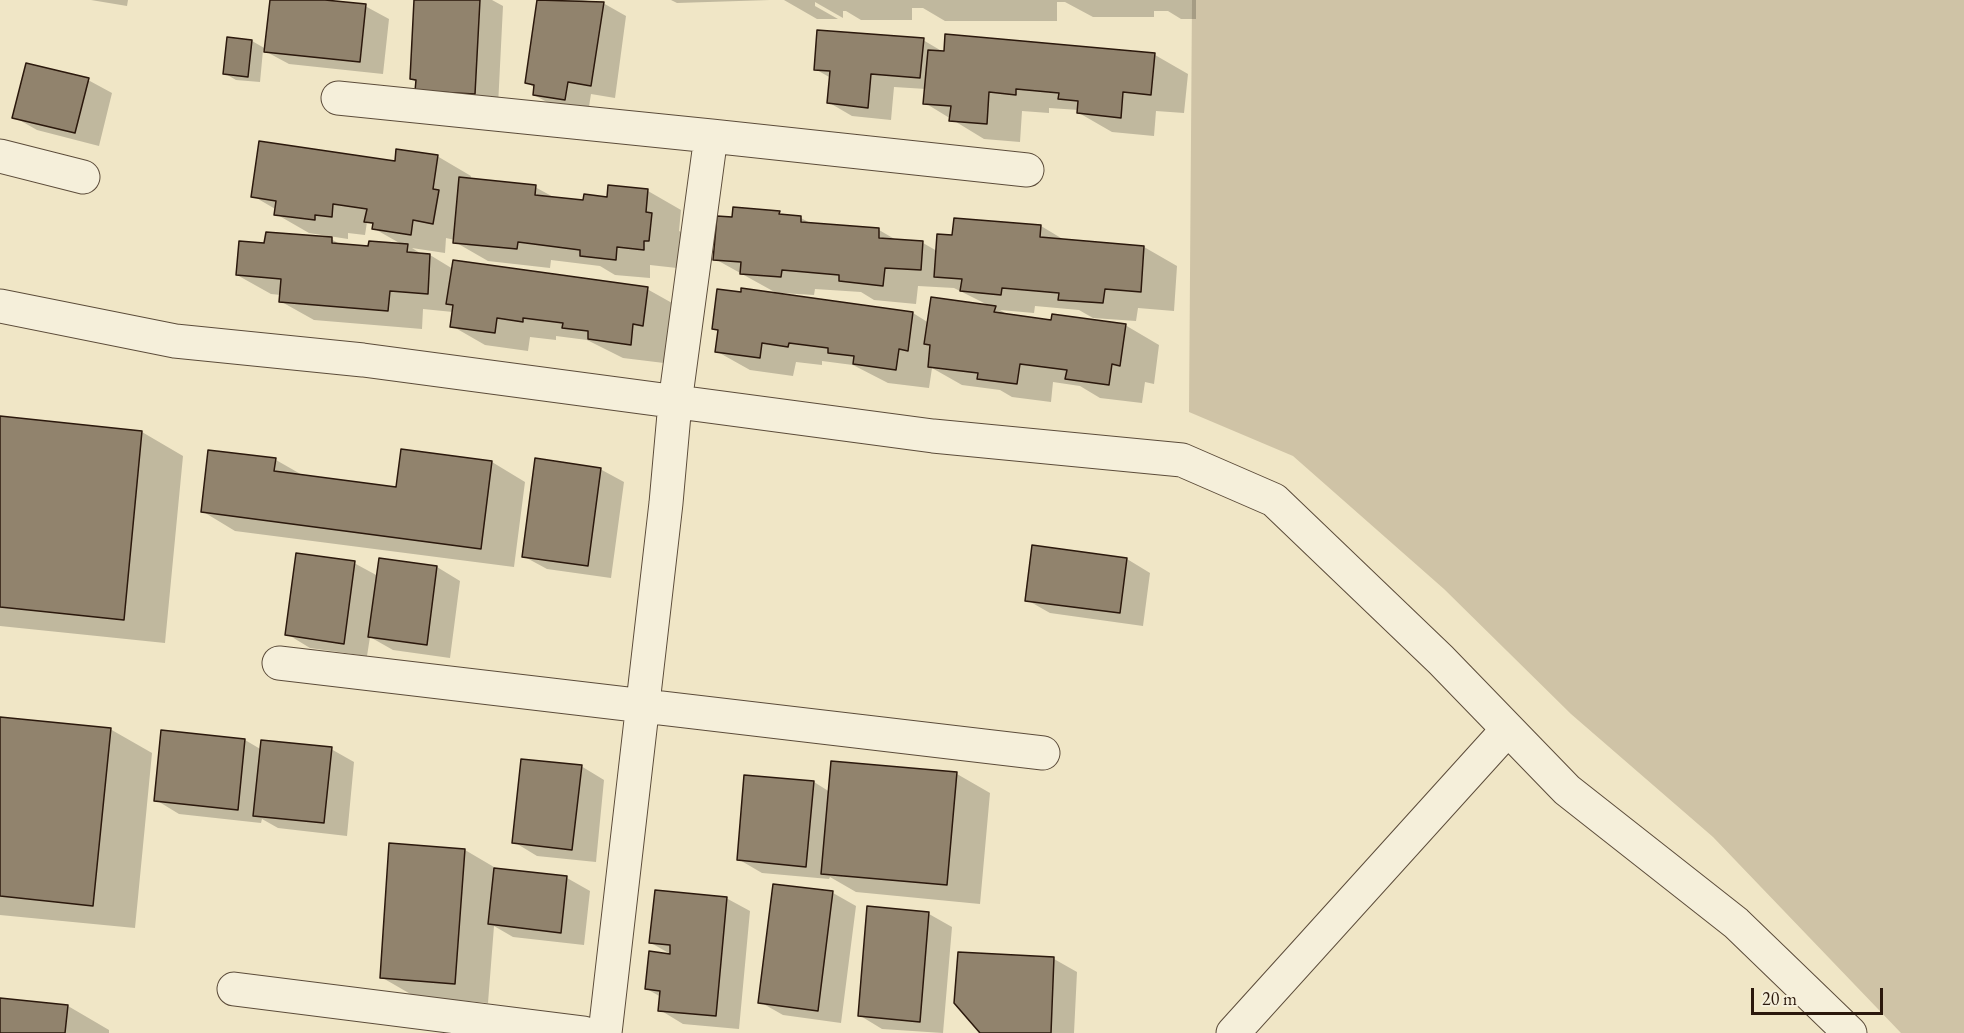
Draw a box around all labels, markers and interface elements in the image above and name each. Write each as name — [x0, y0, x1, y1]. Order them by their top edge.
scale bar — [1754, 976, 1886, 1014]
text: 20 m — [1762, 987, 1797, 1010]

